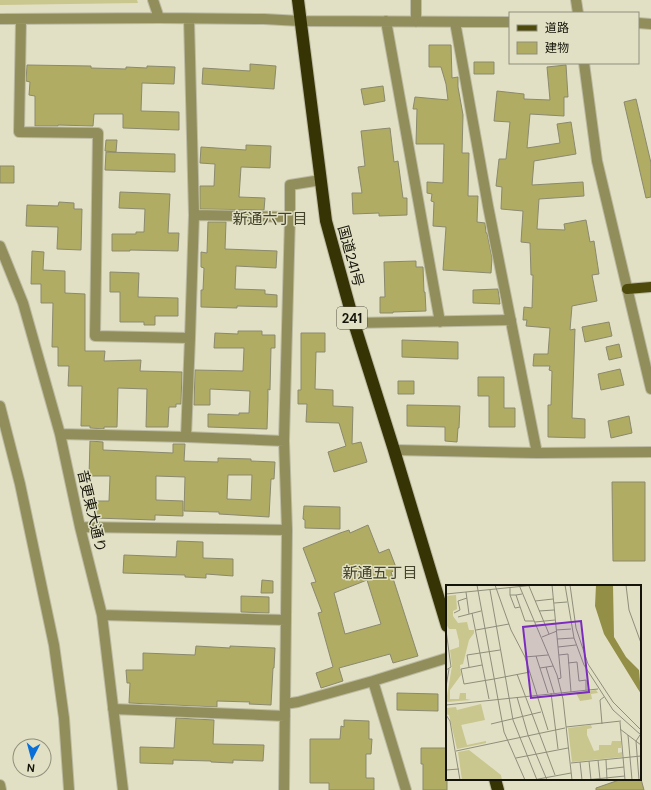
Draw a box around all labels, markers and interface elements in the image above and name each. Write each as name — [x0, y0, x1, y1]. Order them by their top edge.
legend — [509, 12, 639, 64]
text: 道路 — [545, 20, 569, 36]
text: 建物 — [545, 40, 569, 56]
district label: 新通六丁目 — [232, 209, 308, 229]
street label: 国道241号 — [334, 223, 368, 289]
road number: 241 — [337, 307, 367, 329]
street label: 音更東大通り — [74, 468, 110, 554]
district label: 新通五丁目 — [342, 563, 418, 583]
inset map — [446, 585, 641, 780]
north arrow — [12, 738, 52, 778]
text: N — [26, 761, 36, 775]

